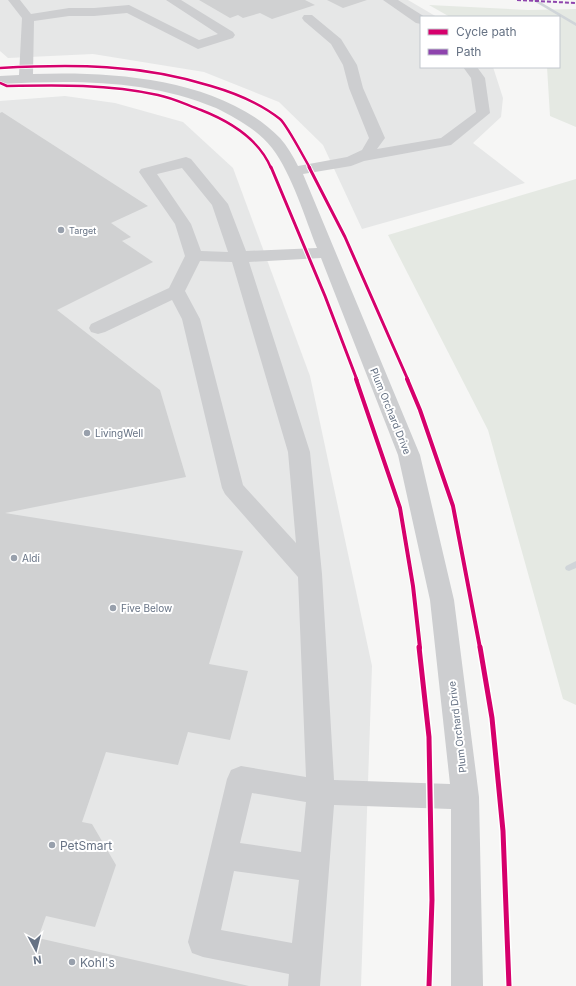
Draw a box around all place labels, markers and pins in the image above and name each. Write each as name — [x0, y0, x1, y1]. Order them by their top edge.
marker: Target — [56, 225, 66, 235]
place label: Target — [69, 225, 96, 236]
place label: LivingWell — [95, 427, 143, 439]
marker: LivingWell — [82, 428, 92, 438]
place label: Aldi — [22, 552, 40, 564]
marker: Aldi — [9, 553, 19, 563]
place label: Five Below — [121, 602, 172, 614]
marker: Five Below — [108, 603, 118, 613]
place label: PetSmart — [60, 838, 112, 853]
marker: PetSmart — [47, 840, 57, 850]
place label: Kohl's — [80, 955, 115, 970]
marker: Kohl's — [67, 957, 77, 967]

